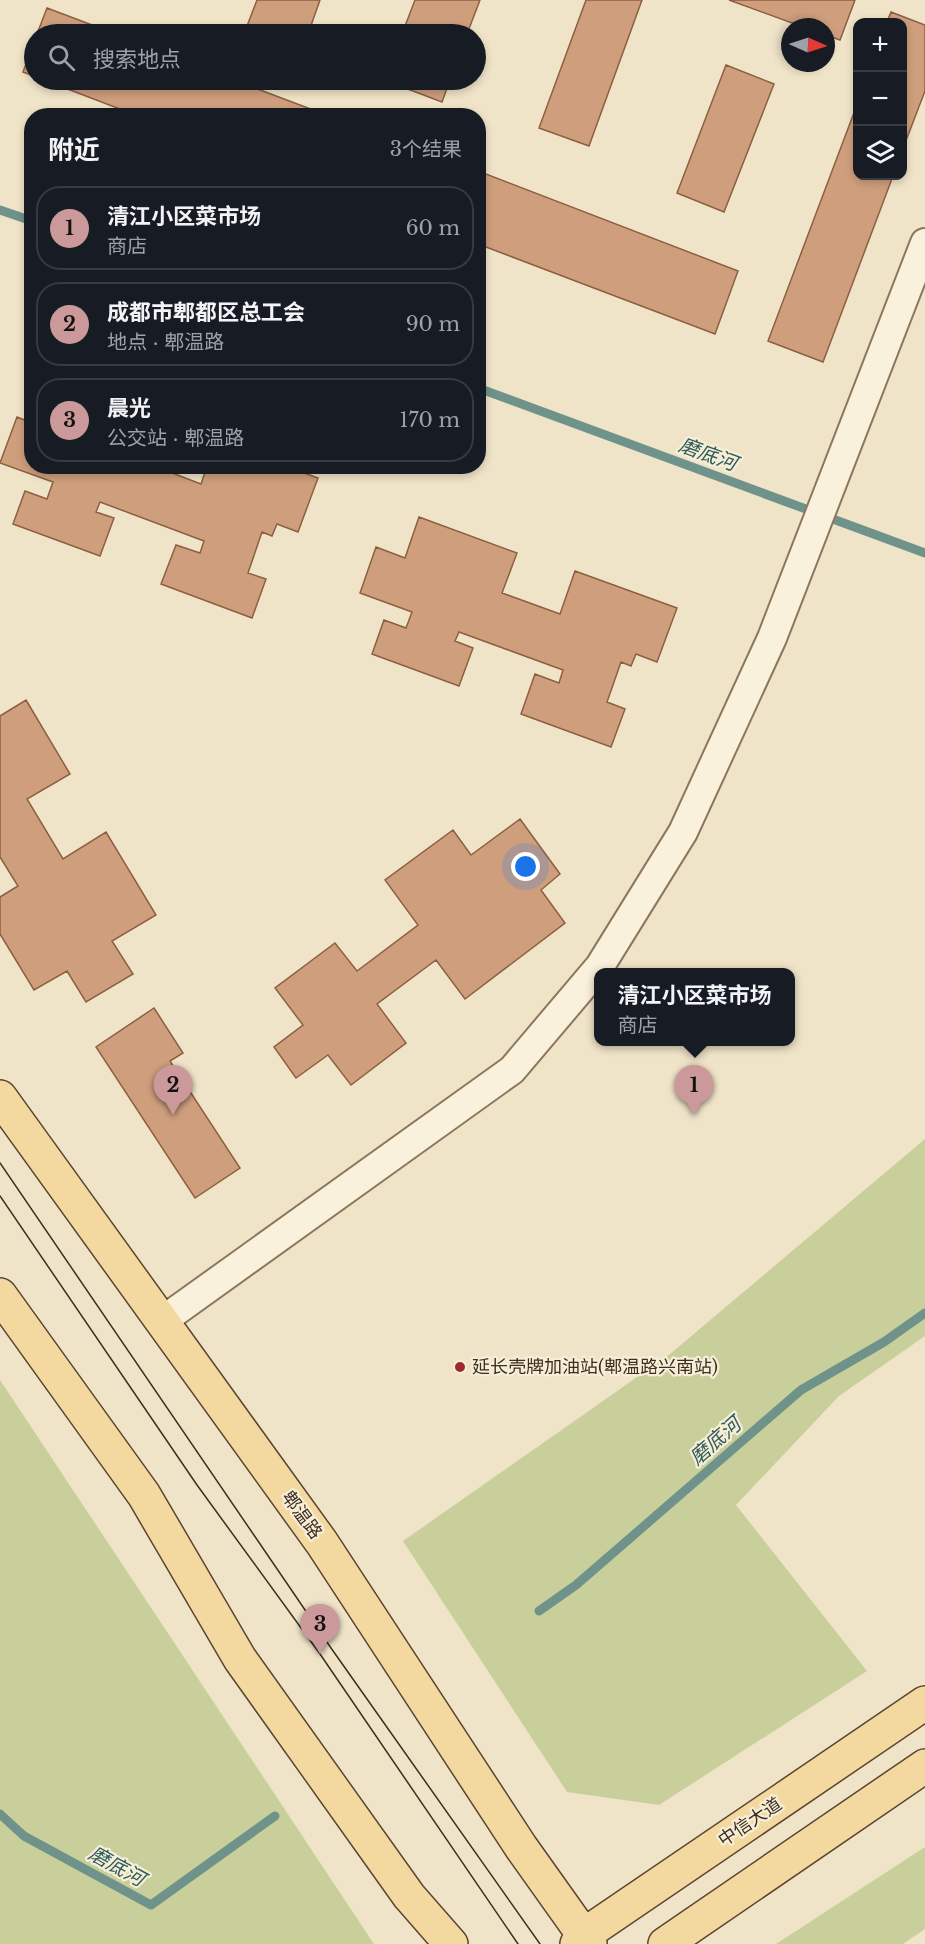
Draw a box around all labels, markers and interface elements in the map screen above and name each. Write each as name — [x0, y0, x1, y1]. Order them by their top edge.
north arrow — [781, 18, 835, 72]
map controls — [853, 18, 907, 180]
button: + — [853, 18, 907, 72]
search box — [24, 24, 486, 90]
icon: search — [45, 41, 78, 74]
text: 搜索地点 — [93, 46, 181, 73]
button: − — [853, 72, 907, 126]
button: layers — [853, 126, 907, 180]
text: 附近 — [48, 134, 100, 166]
text: 3个结果 — [390, 137, 462, 161]
text: 清江小区菜市场 — [107, 203, 261, 230]
text: 1 — [65, 216, 74, 240]
text: 60 m — [406, 216, 460, 240]
text: 商店 — [107, 234, 147, 258]
text: 成都市郫都区总工会 — [107, 299, 305, 326]
text: 2 — [63, 312, 76, 336]
text: 90 m — [406, 312, 460, 336]
text: 地点 · 郫温路 — [107, 330, 224, 354]
text: 晨光 — [107, 395, 151, 422]
text: 3 — [63, 408, 76, 432]
text: 170 m — [400, 408, 460, 432]
text: 公交站 · 郫温路 — [107, 426, 244, 450]
water label: 磨底河 — [676, 432, 744, 477]
your location — [511, 852, 540, 881]
popup — [594, 968, 795, 1046]
text: 清江小区菜市场 — [617, 982, 772, 1009]
text: 商店 — [617, 1013, 657, 1037]
pin: 2 — [154, 1066, 192, 1115]
pin: 1 — [674, 1066, 714, 1115]
place label: 延长壳牌加油站(郫温路兴南站) — [472, 1356, 718, 1378]
marker: 延长壳牌加油站(郫温路兴南站) — [453, 1360, 467, 1374]
water label: 磨底河 — [684, 1410, 749, 1470]
street label: 郫温路 — [277, 1487, 327, 1543]
pin: 3 — [300, 1604, 340, 1654]
street label: 中信大道 — [714, 1793, 786, 1851]
water label: 磨底河 — [85, 1841, 153, 1893]

